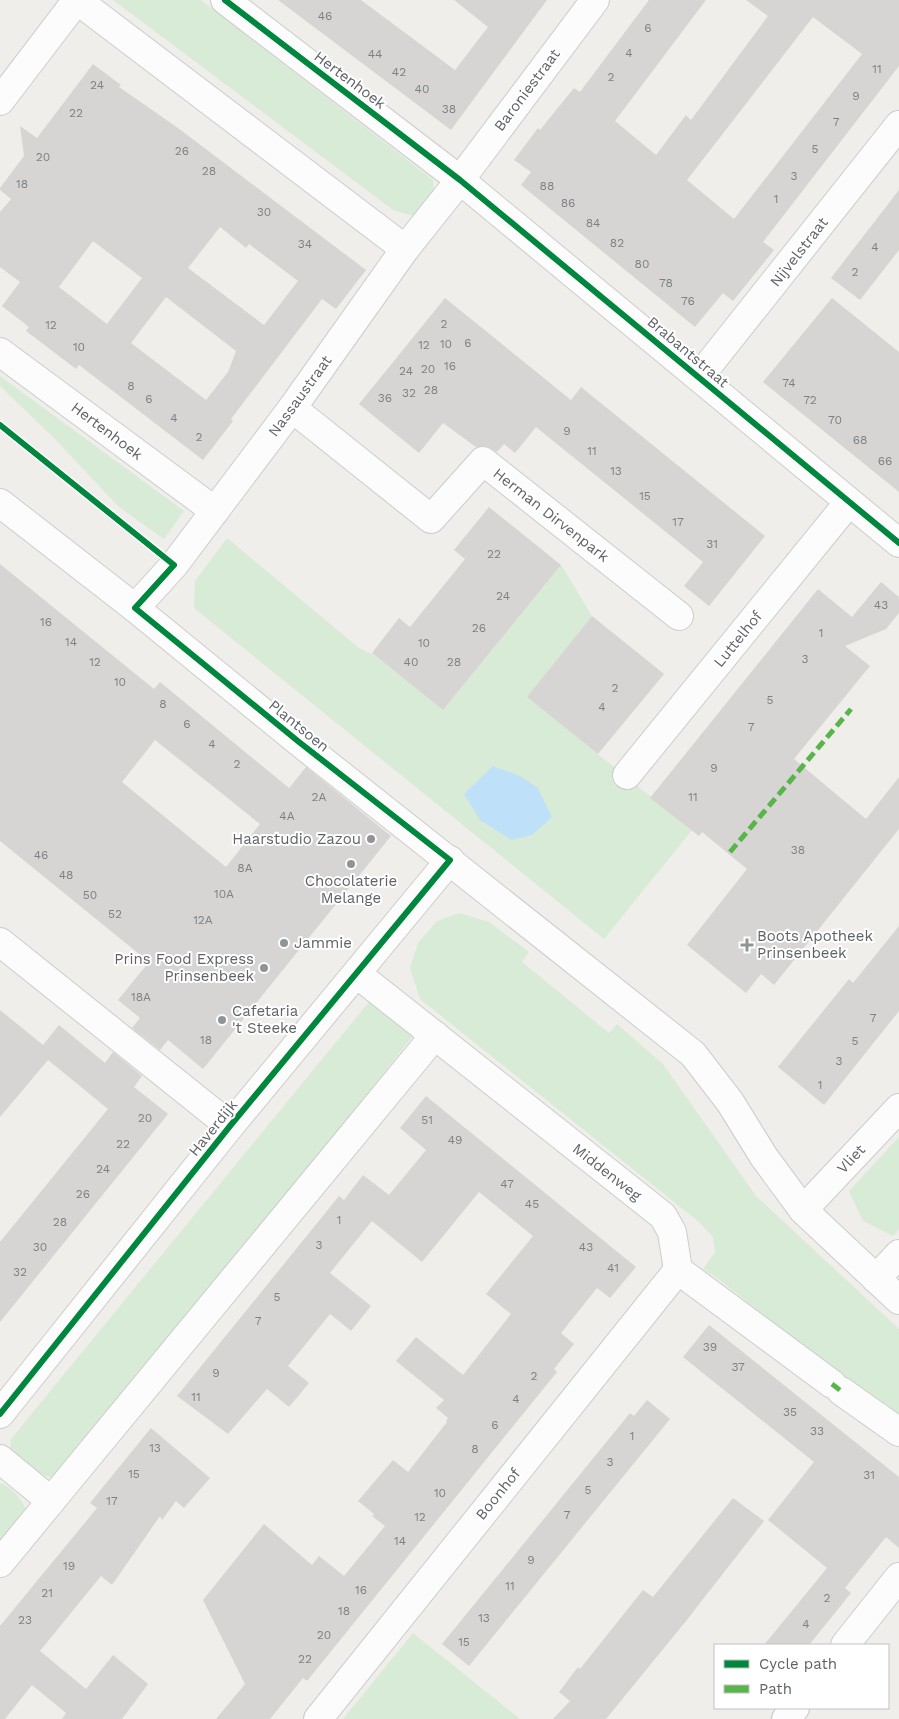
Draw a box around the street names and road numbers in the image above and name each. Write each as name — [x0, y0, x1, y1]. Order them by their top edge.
street label: Baroniestraat — [490, 45, 564, 135]
street label: Hertenhoek — [311, 47, 390, 113]
street label: Nijvelstraat — [766, 213, 832, 290]
street label: Brabantstraat — [644, 313, 733, 392]
street label: Nassaustraat — [264, 351, 336, 440]
street label: Hertenhoek — [68, 398, 147, 464]
street label: Herman Dirvenpark — [490, 464, 613, 566]
street label: Luttelhof — [710, 607, 766, 671]
street label: Plantsoen — [265, 696, 333, 756]
street label: Haverdijk — [185, 1096, 242, 1160]
street label: Middenweg — [569, 1140, 645, 1204]
street label: Vliet — [833, 1140, 869, 1177]
street label: Boonhof — [472, 1465, 524, 1523]

